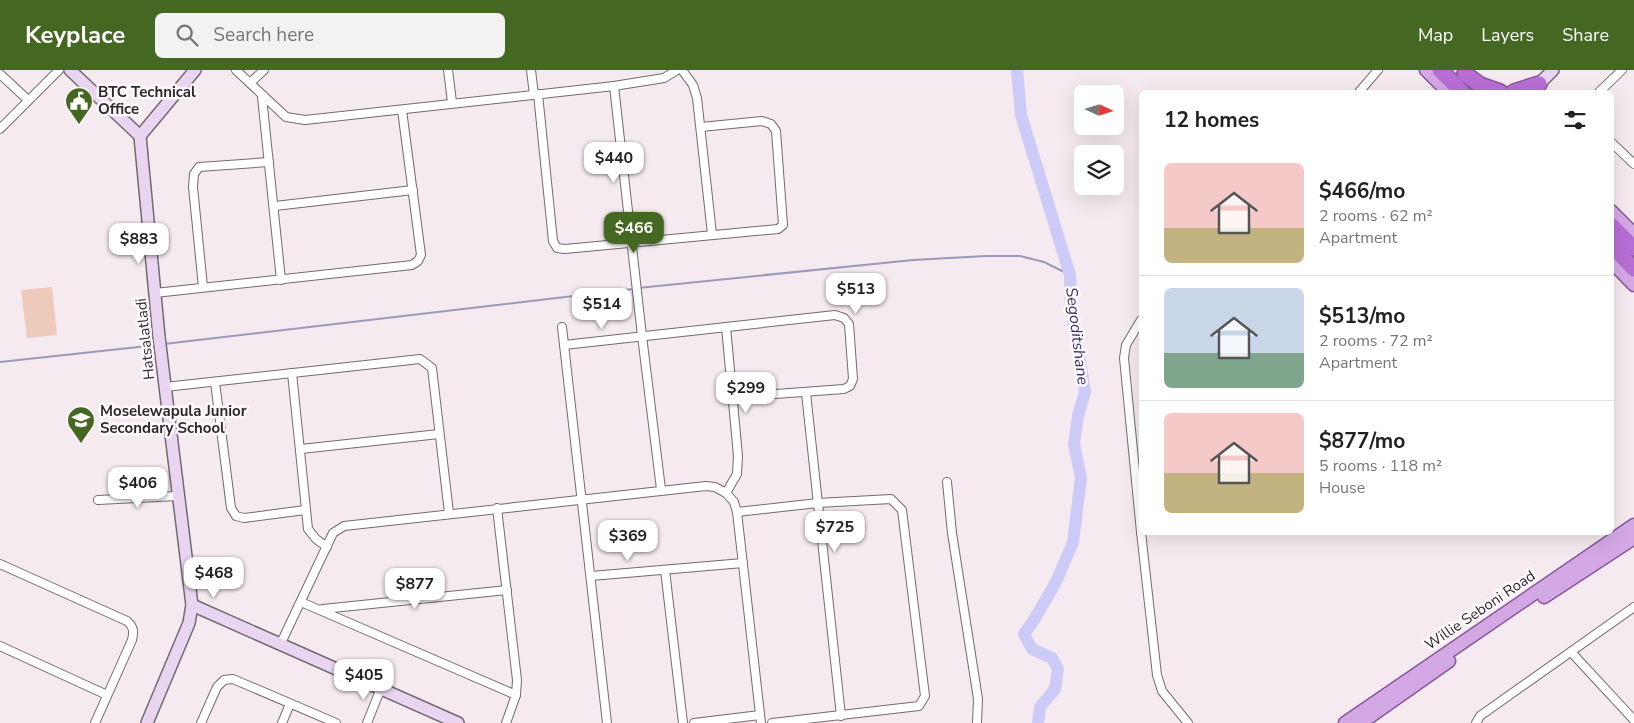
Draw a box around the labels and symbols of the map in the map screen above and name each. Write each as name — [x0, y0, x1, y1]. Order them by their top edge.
place label: BTC Technical Office — [98, 82, 196, 119]
north arrow — [1074, 85, 1124, 135]
public building icon: BTC Technical Office — [64, 86, 94, 125]
pin: $440 — [584, 142, 644, 184]
pin: $466 — [604, 212, 664, 254]
pin: $883 — [109, 222, 169, 265]
pin: $513 — [826, 272, 886, 315]
water label: Segoditshane — [1060, 286, 1094, 387]
pin: $514 — [572, 288, 632, 330]
street label: Hatsalatladi — [131, 297, 159, 381]
pin: $299 — [716, 372, 776, 414]
place label: Moselewapula Junior Secondary School — [100, 401, 247, 438]
school or university icon: Moselewapula Junior Secondary School — [66, 405, 96, 444]
pin: $406 — [108, 466, 168, 509]
pin: $725 — [805, 510, 865, 553]
pin: $369 — [598, 520, 658, 562]
pin: $468 — [184, 556, 244, 599]
street label: Willie Seboni Road — [1421, 566, 1539, 654]
pin: $877 — [385, 568, 445, 610]
pin: $405 — [334, 658, 394, 701]

